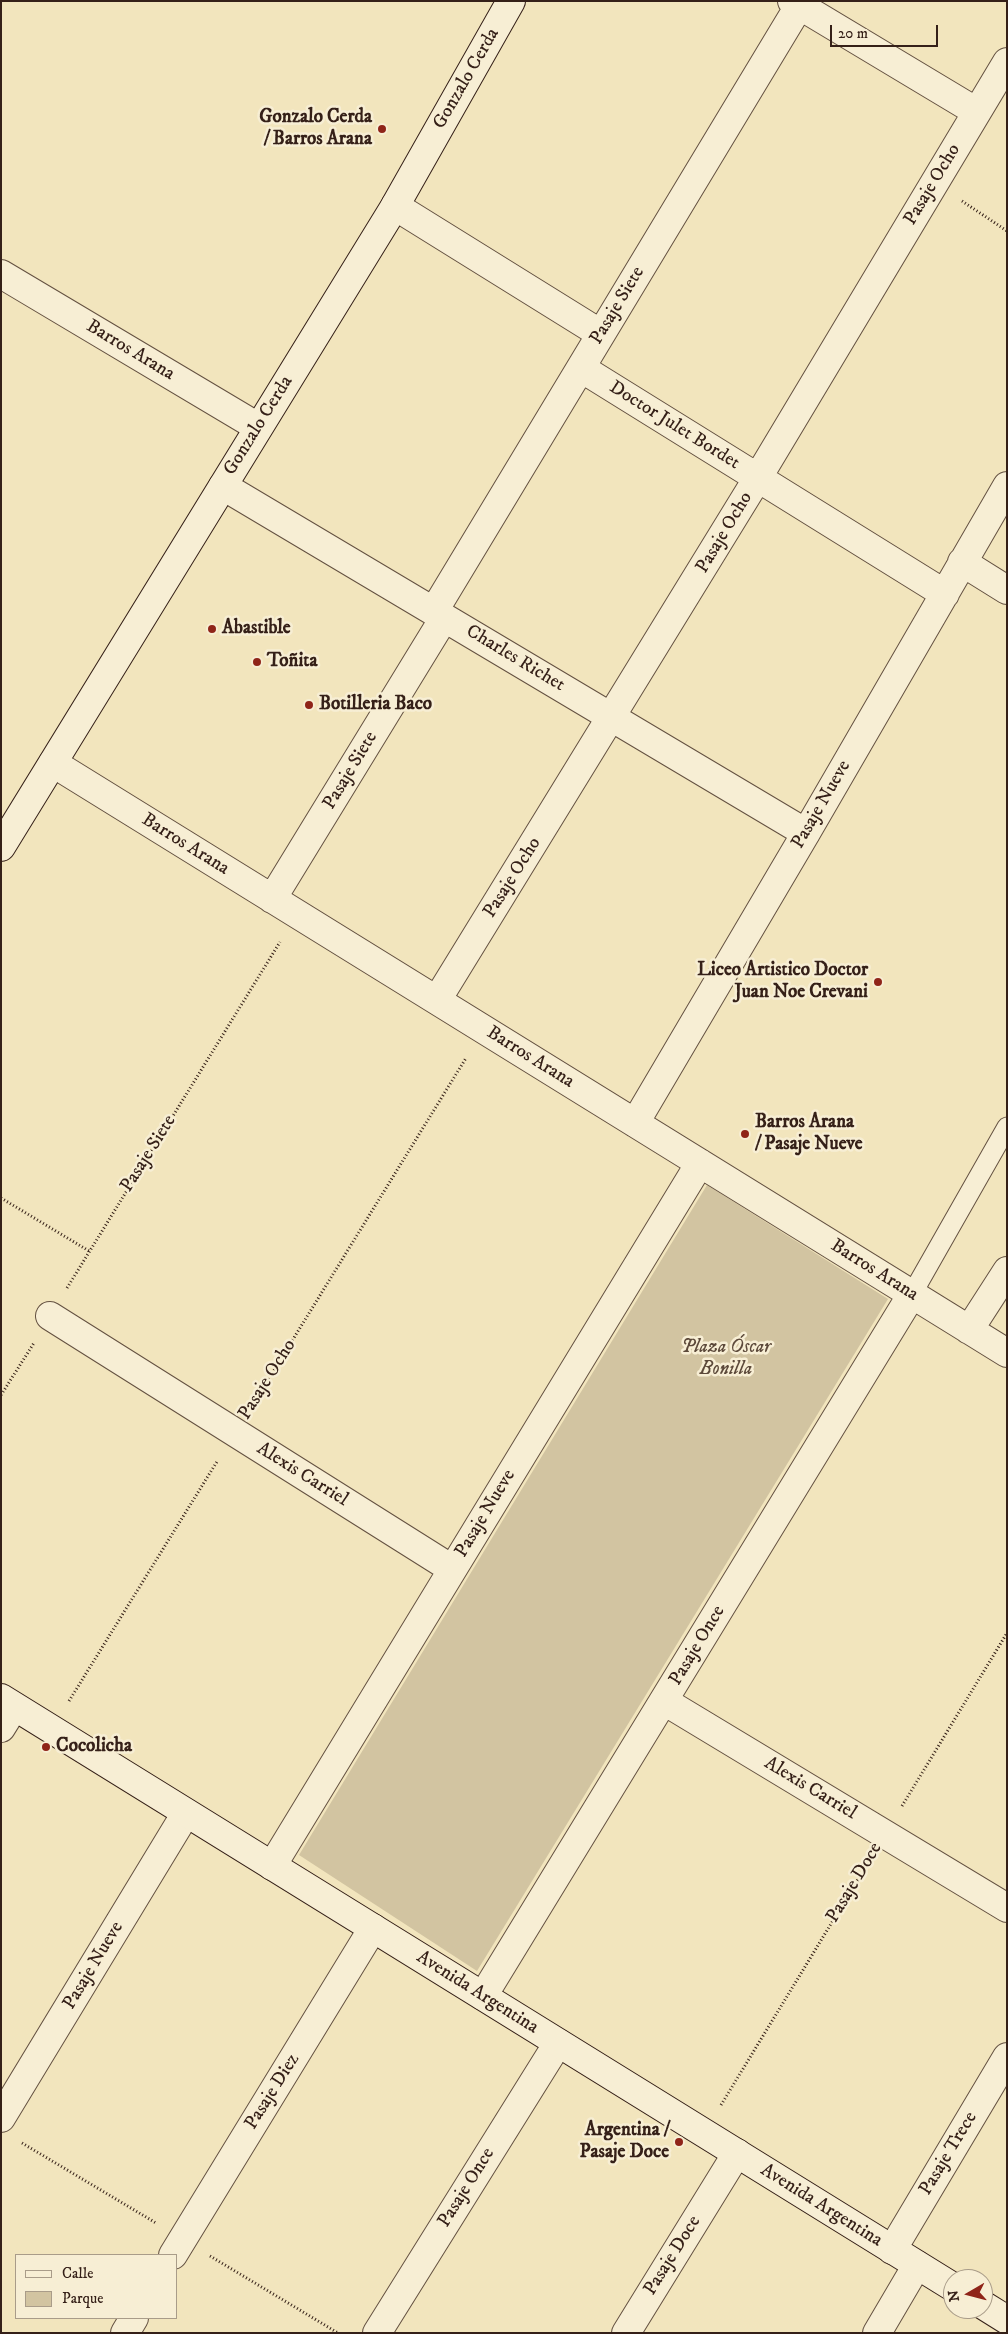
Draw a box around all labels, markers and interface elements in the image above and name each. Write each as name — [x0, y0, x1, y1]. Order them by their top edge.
scale bar — [833, 15, 940, 47]
street label: Gonzalo Cerda — [429, 24, 505, 134]
text: 20 m — [838, 24, 868, 43]
place label: Gonzalo Cerda / Barros Arana — [259, 107, 372, 151]
marker: Gonzalo Cerda / Barros Arana — [376, 123, 388, 135]
street label: Pasaje Ocho — [900, 140, 966, 230]
street label: Pasaje Siete — [586, 263, 650, 349]
street label: Barros Arana — [82, 316, 178, 386]
street label: Gonzalo Cerda — [219, 372, 299, 480]
street label: Doctor Julet Bordet — [604, 377, 744, 475]
street label: Pasaje Ocho — [692, 488, 758, 578]
place label: Abastible — [222, 618, 291, 640]
street label: Charles Richet — [461, 621, 569, 697]
marker: Abastible — [206, 623, 218, 635]
place label: Toñita — [267, 651, 318, 673]
marker: Toñita — [251, 656, 263, 668]
place label: Botilleria Baco — [319, 694, 432, 716]
marker: Botilleria Baco — [303, 699, 315, 711]
street label: Pasaje Siete — [319, 728, 383, 814]
street label: Pasaje Nueve — [788, 757, 856, 853]
street label: Barros Arana — [137, 809, 233, 881]
street label: Pasaje Ocho — [479, 833, 547, 923]
place label: Liceo Artistico Doctor Juan Noe Crevani — [697, 960, 868, 1004]
marker: Liceo Artistico Doctor Juan Noe Crevani — [872, 976, 884, 988]
street label: Barros Arana — [482, 1022, 578, 1094]
street label: Pasaje Siete — [116, 1111, 182, 1197]
place label: Barros Arana / Pasaje Nueve — [755, 1112, 863, 1156]
marker: Barros Arana / Pasaje Nueve — [739, 1128, 751, 1140]
street label: Barros Arana — [826, 1235, 922, 1307]
street label: Pasaje Ocho — [234, 1335, 302, 1425]
park label: Plaza Óscar Bonilla — [681, 1337, 771, 1381]
street label: Alexis Carriel — [252, 1438, 352, 1512]
street label: Pasaje Nueve — [451, 1466, 521, 1562]
street label: Pasaje Once — [665, 1602, 731, 1690]
place label: Cocolicha — [56, 1736, 132, 1758]
marker: Cocolicha — [40, 1741, 52, 1753]
street label: Alexis Carriel — [760, 1753, 860, 1825]
street label: Pasaje Doce — [822, 1839, 888, 1927]
street label: Pasaje Nueve — [59, 1918, 129, 2014]
street label: Avenida Argentina — [412, 1946, 542, 2040]
street label: Pasaje Diez — [241, 2050, 305, 2134]
street label: Pasaje Trece — [915, 2108, 983, 2200]
place label: Argentina / Pasaje Doce — [580, 2120, 669, 2164]
marker: Argentina / Pasaje Doce — [673, 2136, 685, 2148]
street label: Pasaje Once — [434, 2144, 500, 2232]
street label: Avenida Argentina — [756, 2159, 886, 2253]
street label: Pasaje Doce — [640, 2212, 706, 2300]
legend — [15, 2254, 178, 2319]
text: Calle — [62, 2264, 94, 2283]
north arrow — [943, 2269, 993, 2319]
text: Parque — [62, 2289, 103, 2308]
text: N — [944, 2289, 964, 2303]

